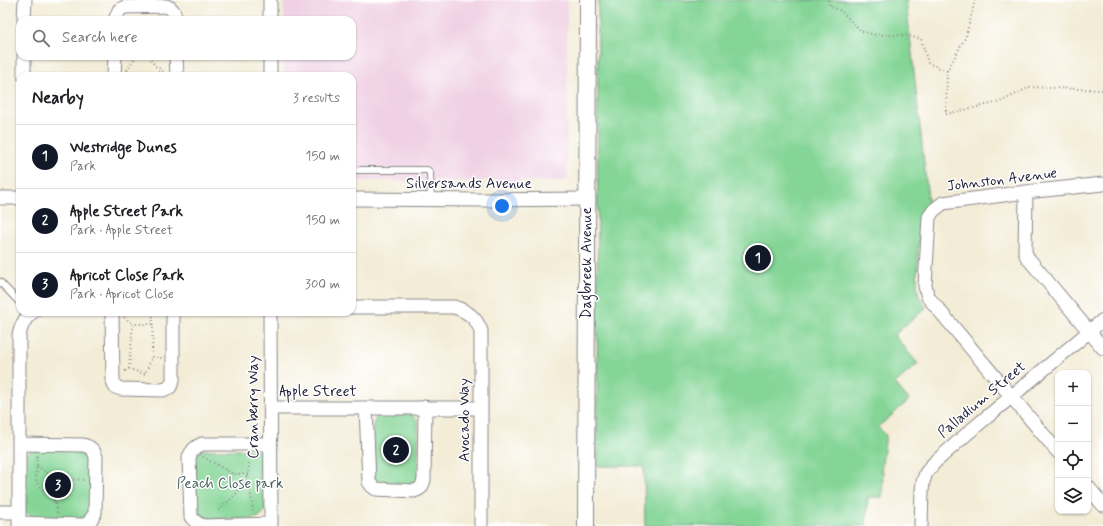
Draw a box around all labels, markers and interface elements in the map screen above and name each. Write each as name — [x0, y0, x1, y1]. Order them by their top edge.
search box — [16, 16, 356, 60]
icon: search — [30, 27, 52, 49]
text: Search here — [62, 28, 138, 48]
text: Nearby — [32, 87, 84, 109]
text: 3 results — [293, 90, 340, 107]
text: Westridge Dunes — [70, 138, 177, 158]
text: 1 — [42, 148, 48, 165]
text: 150 m — [306, 148, 340, 165]
text: Park — [70, 158, 96, 175]
street label: Johnston Avenue — [946, 163, 1059, 197]
street label: Silversands Avenue — [406, 174, 532, 194]
your location — [492, 196, 512, 216]
text: Apple Street Park — [70, 202, 183, 222]
street label: Dagbreek Avenue — [577, 207, 598, 319]
text: 2 — [42, 212, 48, 229]
text: 150 m — [306, 212, 340, 229]
text: Park · Apple Street — [70, 222, 173, 239]
pin: 1 — [745, 243, 771, 273]
text: Apricot Close Park — [70, 266, 184, 286]
text: 3 — [42, 276, 48, 293]
text: 300 m — [305, 276, 340, 293]
text: Park · Apricot Close — [70, 286, 174, 303]
street label: Cranberry Way — [244, 355, 264, 459]
street label: Palladium Street — [934, 357, 1030, 443]
map controls — [1055, 370, 1091, 514]
button: + — [1055, 370, 1091, 406]
street label: Avocado Way — [455, 378, 475, 462]
street label: Apple Street — [279, 382, 357, 403]
button: − — [1055, 406, 1091, 442]
pin: 2 — [383, 435, 409, 465]
button: locate — [1055, 442, 1091, 478]
pin: 3 — [45, 470, 71, 500]
park label: Peach Close park — [177, 474, 283, 494]
button: layers — [1055, 478, 1091, 514]

